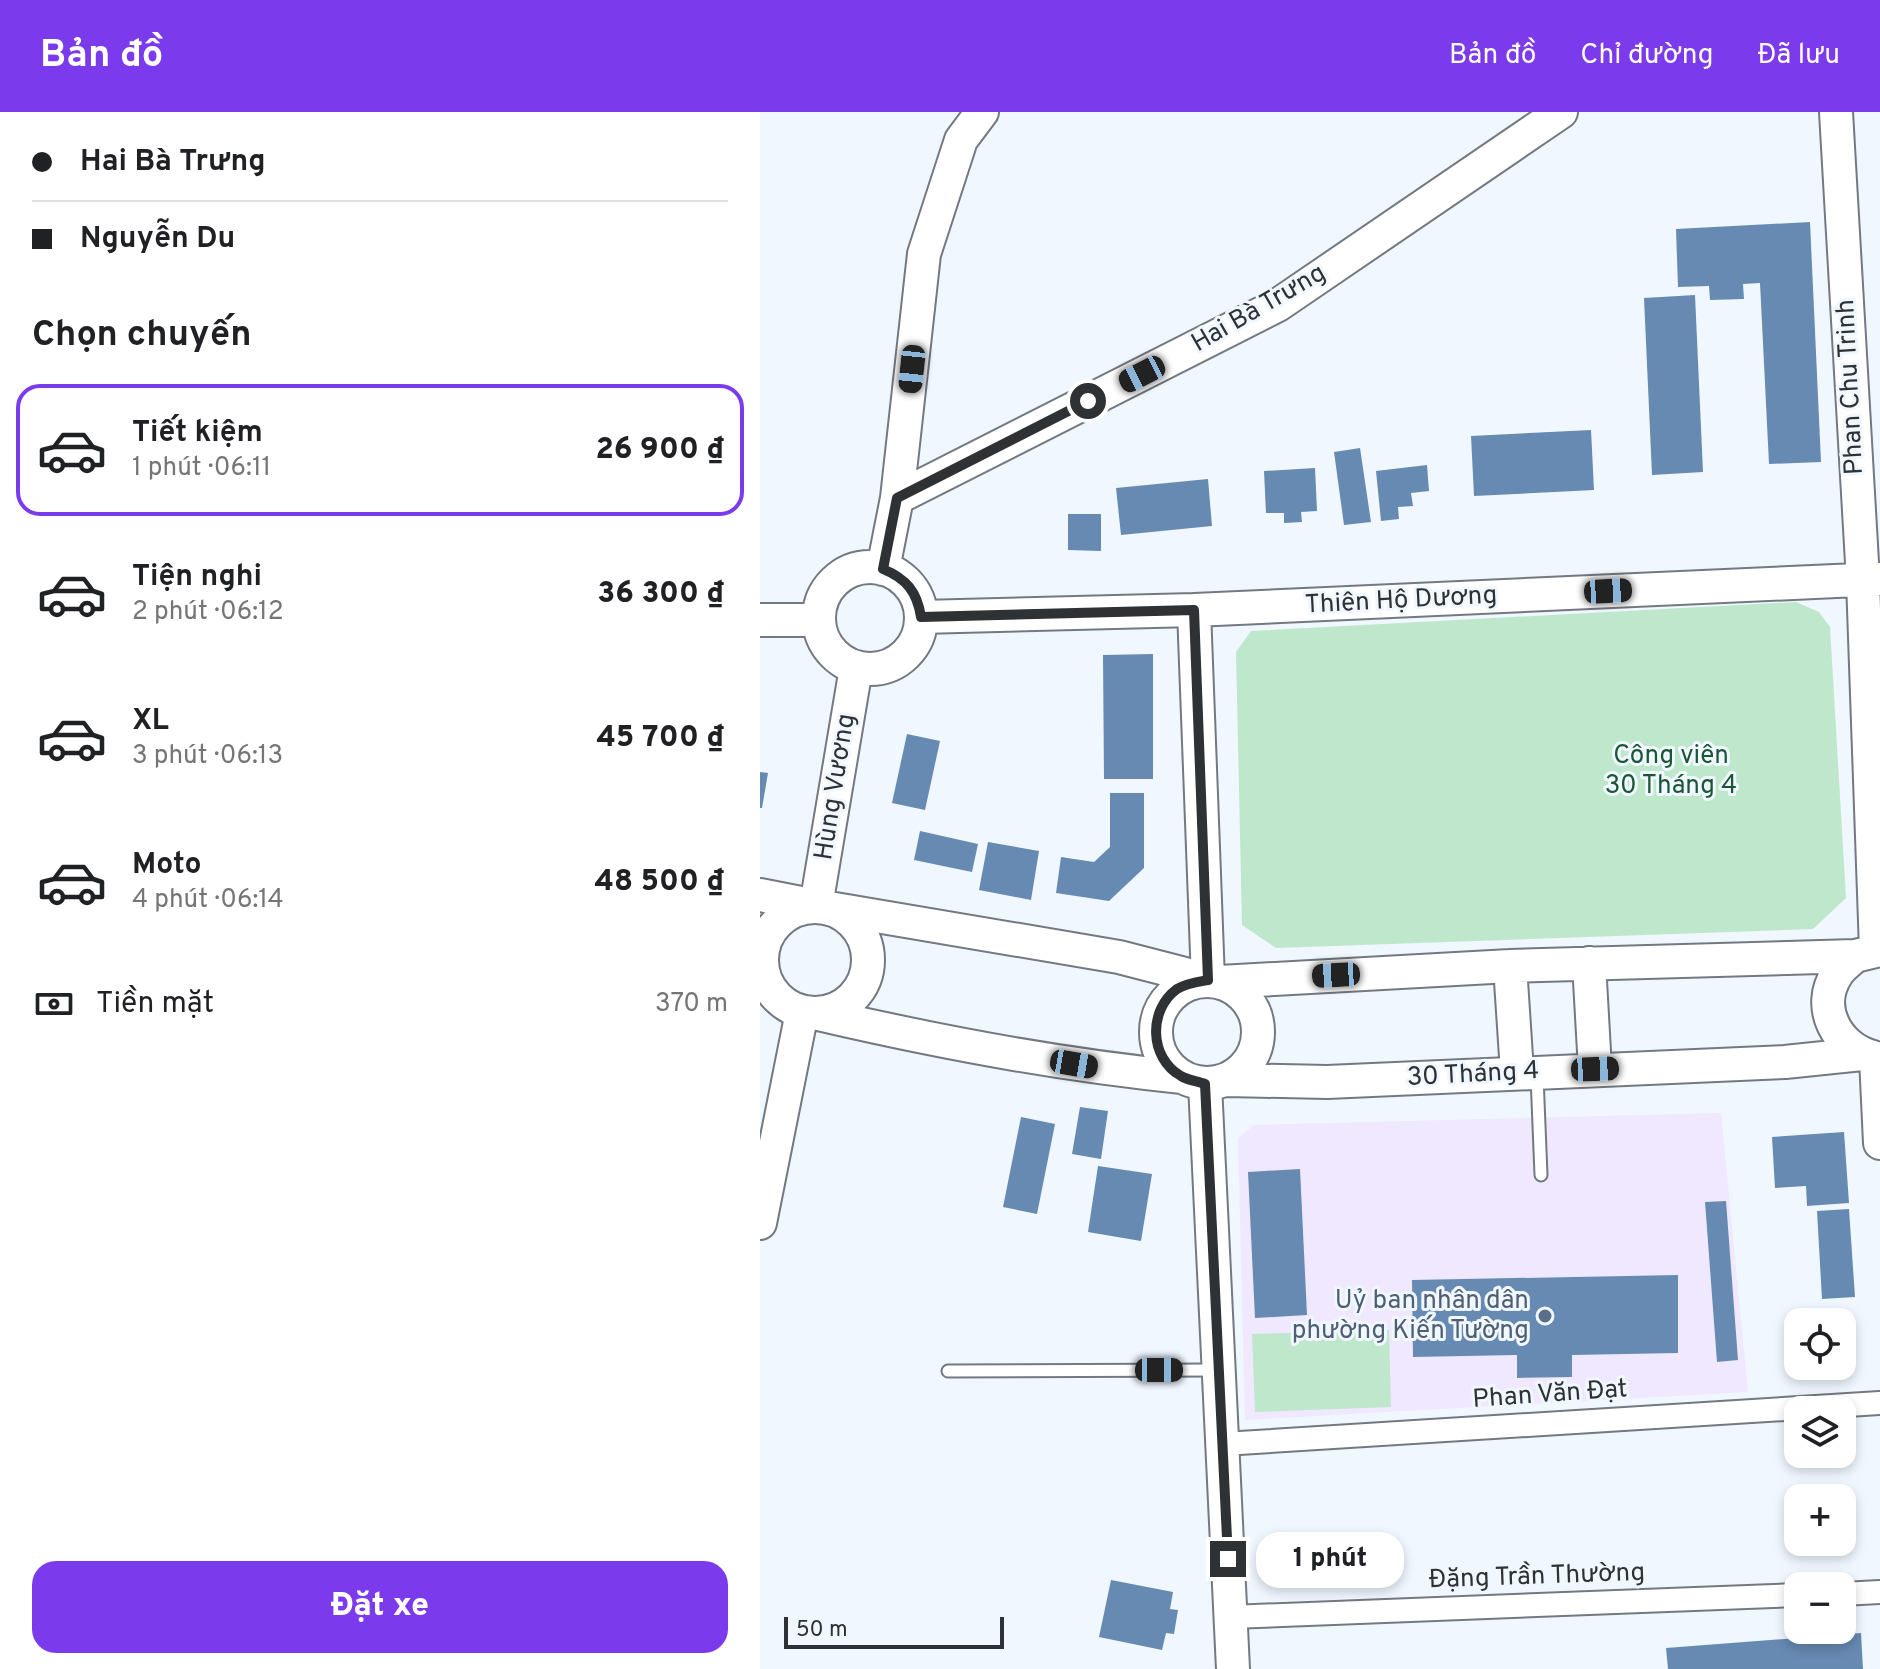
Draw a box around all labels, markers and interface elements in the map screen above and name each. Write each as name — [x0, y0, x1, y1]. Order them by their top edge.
text: Bản đồ — [40, 32, 163, 81]
text: Bản đồ — [1449, 38, 1536, 74]
text: Chỉ đường — [1580, 38, 1714, 74]
text: Đã lưu — [1758, 38, 1840, 74]
text: Hai Bà Trưng — [80, 144, 266, 181]
text: Nguyễn Du — [80, 221, 235, 258]
street label: Hai Bà Trưng — [1186, 257, 1332, 361]
street label: Phan Chu Trinh — [1830, 298, 1872, 476]
text: Chọn chuyến — [32, 313, 252, 359]
car — [898, 344, 926, 394]
car — [1115, 352, 1169, 396]
route start — [1070, 383, 1106, 419]
icon: car — [36, 414, 108, 486]
text: Tiết kiệm — [132, 415, 263, 452]
text: 26 900 ₫ — [595, 432, 724, 469]
text: 1 phút · 06:11 — [132, 452, 271, 485]
icon: car — [36, 558, 108, 630]
text: Tiện nghi — [132, 559, 262, 596]
text: 36 300 ₫ — [597, 576, 724, 613]
car — [1583, 578, 1633, 604]
street label: Thiên Hộ Dương — [1304, 579, 1498, 623]
text: 2 phút · 06:12 — [132, 596, 284, 629]
icon: car — [36, 702, 108, 774]
text: XL — [132, 703, 169, 740]
street label: Hùng Vương — [808, 711, 864, 863]
text: 45 700 ₫ — [596, 720, 724, 757]
text: 3 phút · 06:13 — [132, 740, 283, 773]
park label: Công viên 30 Tháng 4 — [1605, 740, 1737, 803]
icon: car — [36, 846, 108, 918]
text: Moto — [132, 847, 202, 884]
text: 48 500 ₫ — [595, 864, 724, 901]
text: 4 phút · 06:14 — [132, 884, 284, 917]
car — [1311, 962, 1361, 988]
icon: cash — [32, 982, 76, 1026]
text: Tiền mặt — [96, 986, 214, 1023]
text: 370 m — [655, 988, 728, 1021]
car — [1048, 1048, 1100, 1080]
street label: 30 Tháng 4 — [1406, 1055, 1540, 1095]
car — [1571, 1056, 1619, 1082]
place label: Uỷ ban nhân dân phường Kiến Tường — [1292, 1285, 1529, 1348]
marker: Uỷ ban nhân dân phường Kiến Tường — [1536, 1307, 1554, 1325]
map controls — [1784, 1308, 1856, 1644]
button: locate — [1784, 1308, 1856, 1380]
car — [1135, 1358, 1183, 1382]
street label: Phan Văn Đạt — [1471, 1373, 1629, 1417]
button: layers — [1784, 1396, 1856, 1468]
button: + — [1784, 1484, 1856, 1556]
callout: 1 phút — [1256, 1531, 1404, 1587]
route end — [1210, 1541, 1246, 1577]
text: 1 phút — [1293, 1543, 1367, 1576]
street label: Đặng Trần Thường — [1428, 1556, 1646, 1597]
button: Đặt xe — [32, 1561, 728, 1653]
button: − — [1784, 1572, 1856, 1644]
scale bar — [784, 1613, 1004, 1649]
text: 50 m — [796, 1617, 848, 1644]

